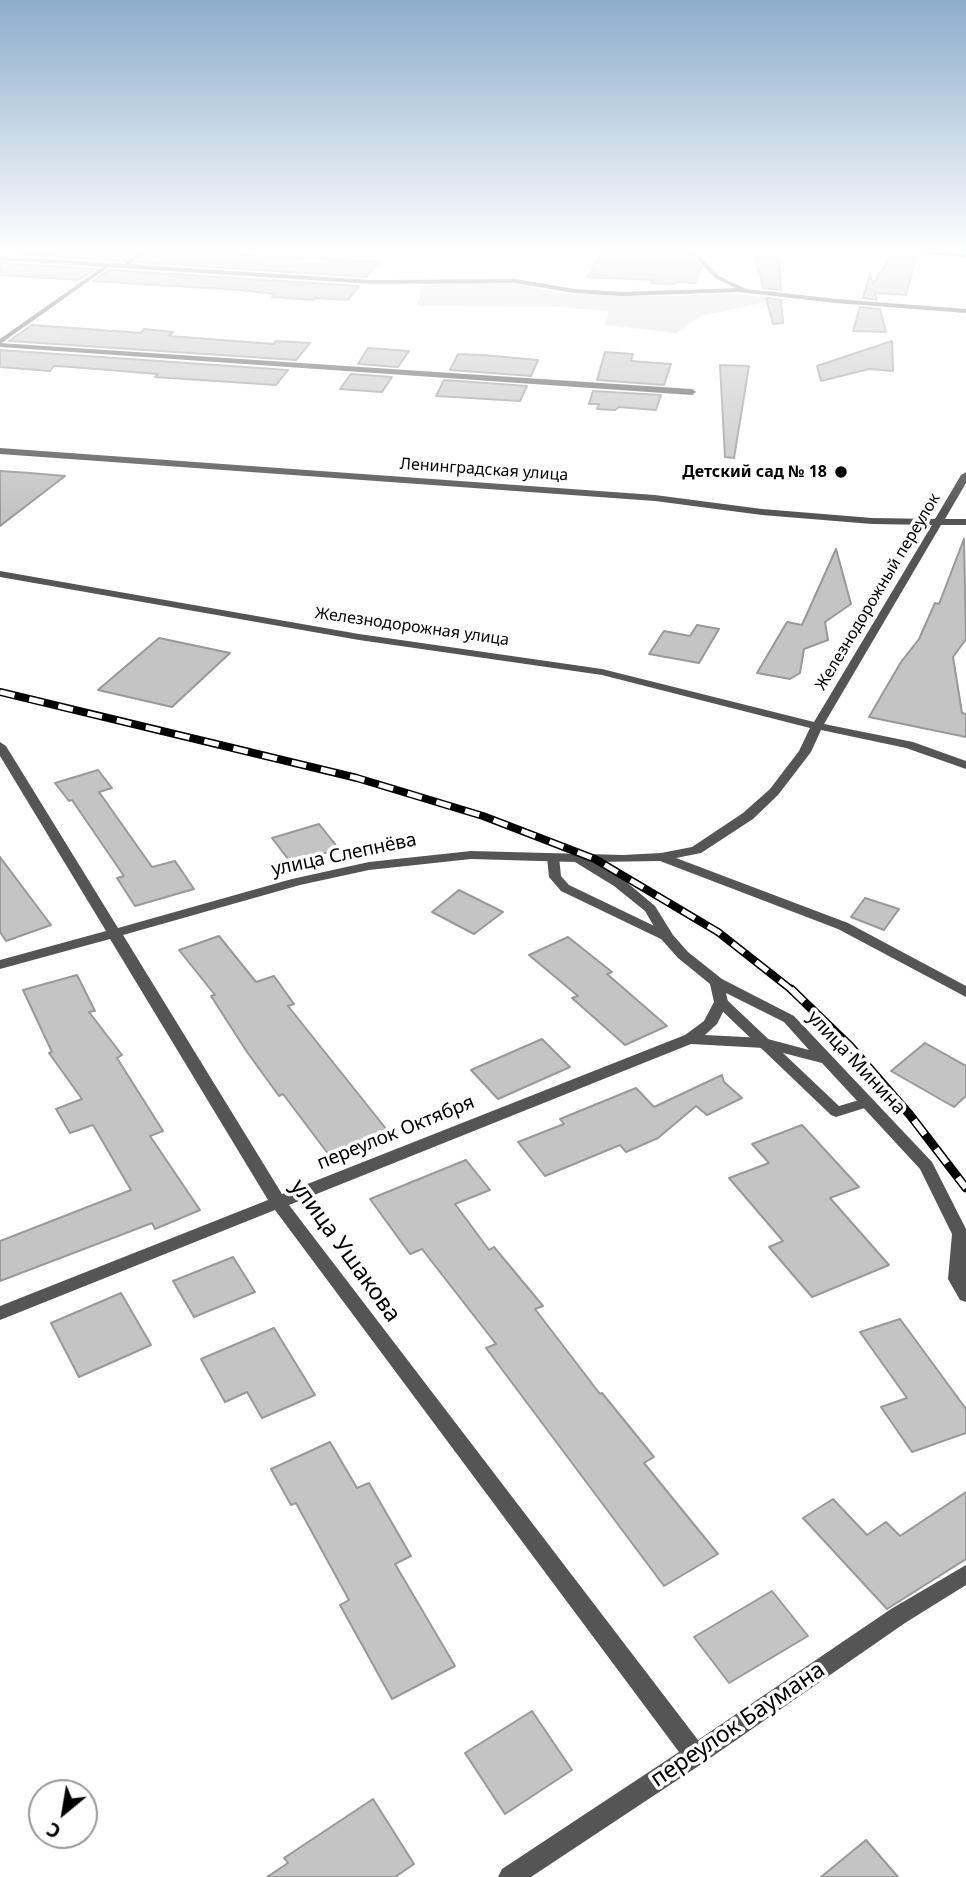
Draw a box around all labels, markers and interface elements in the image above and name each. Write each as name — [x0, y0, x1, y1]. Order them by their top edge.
street label: Ленинградская улица — [399, 455, 569, 485]
place label: Детский сад № 18 — [682, 462, 827, 482]
marker: Детский сад № 18 — [833, 464, 849, 480]
street label: Железнодорожный переулок — [812, 490, 944, 694]
street label: Железнодорожная улица — [314, 604, 510, 650]
street label: улица Слепнёва — [269, 829, 419, 881]
street label: улица Минина — [802, 1006, 910, 1120]
street label: переулок Октября — [314, 1091, 478, 1175]
street label: улица Ушакова — [284, 1174, 406, 1328]
street label: переулок Баумана — [646, 1656, 830, 1794]
north arrow — [28, 1779, 98, 1849]
text: С — [42, 1816, 65, 1845]

